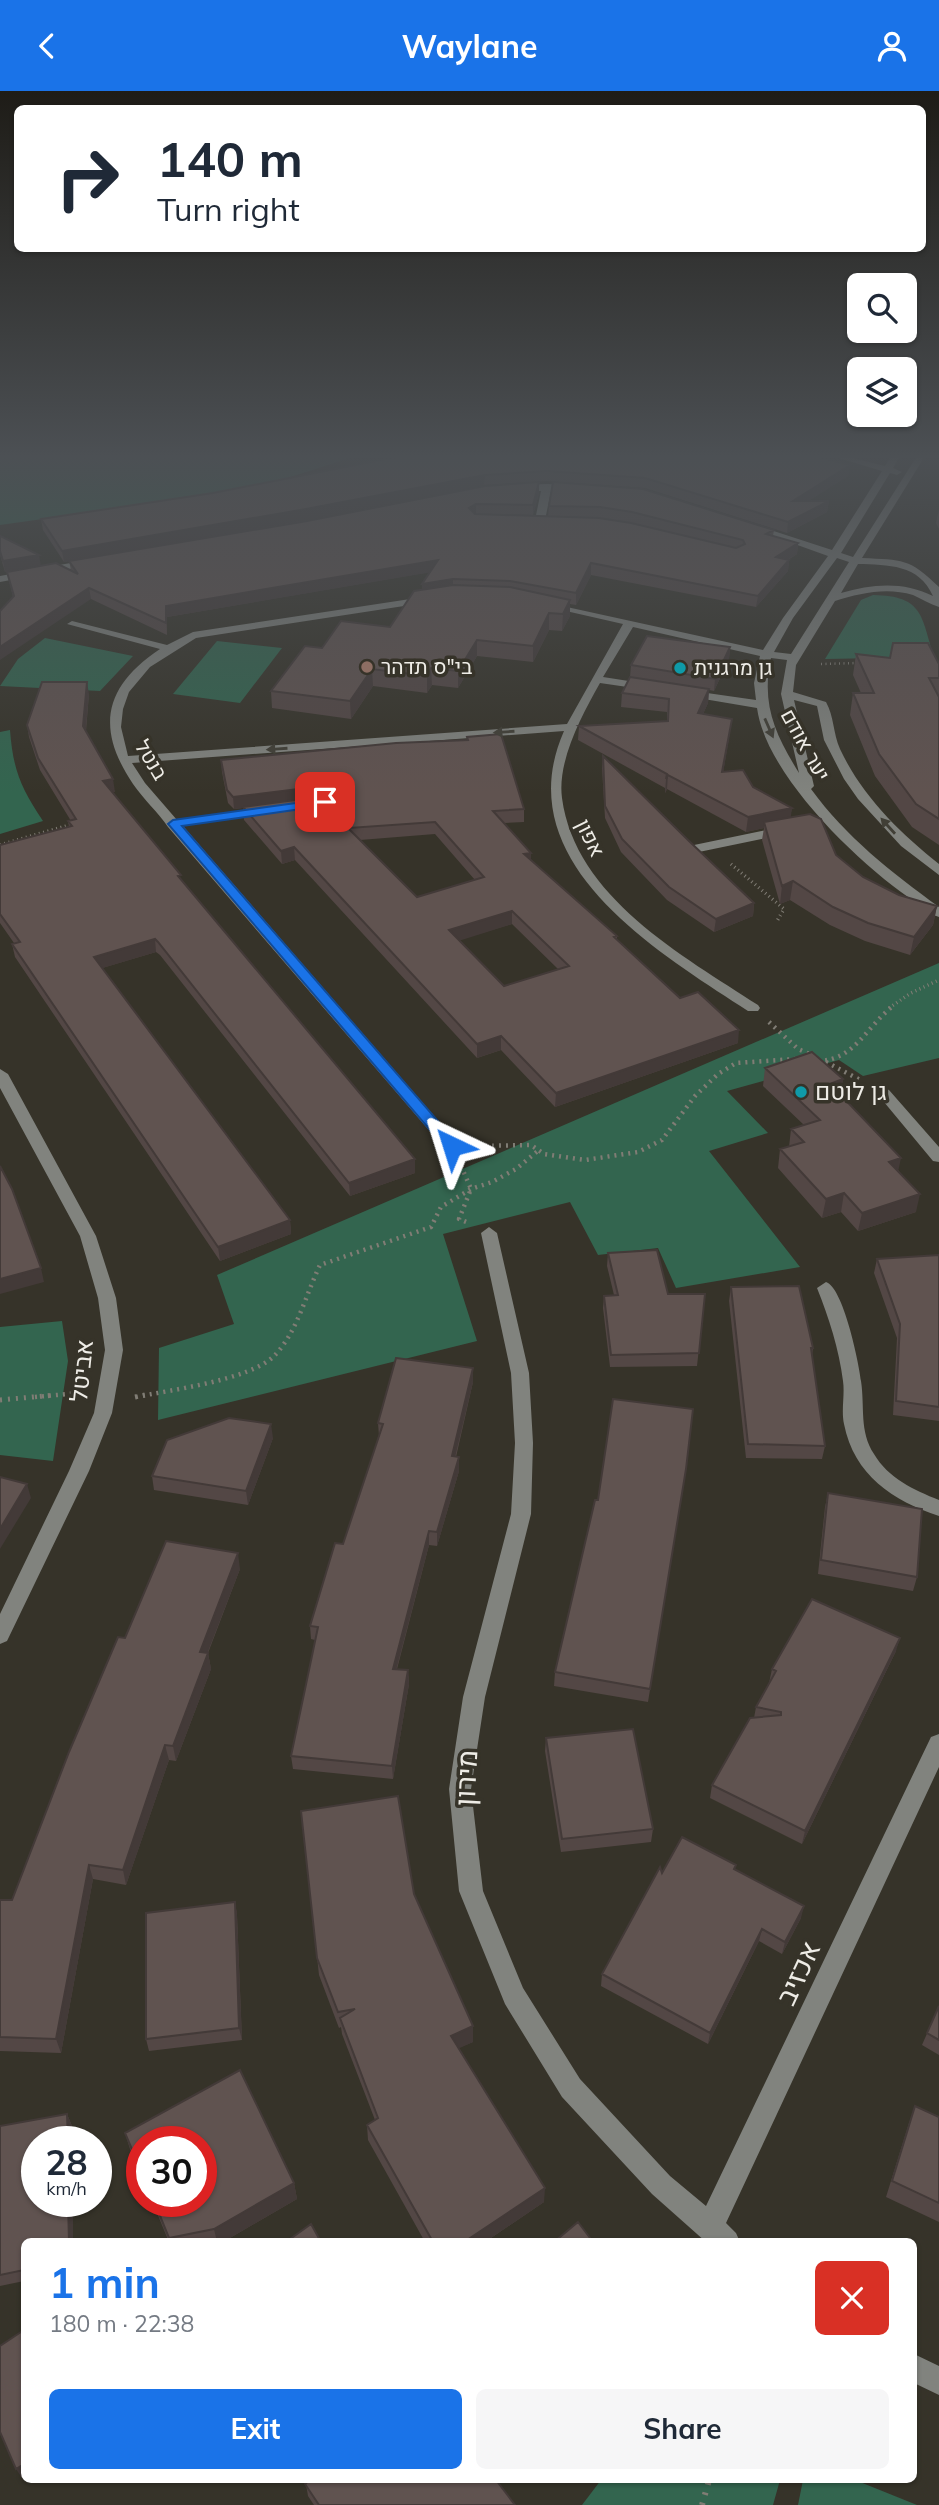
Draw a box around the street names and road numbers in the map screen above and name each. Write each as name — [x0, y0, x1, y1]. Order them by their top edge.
street label: יער אודם — [776, 704, 836, 785]
street label: בנטל — [130, 735, 174, 784]
street label: אפון — [571, 814, 611, 861]
street label: אביטל — [63, 1338, 99, 1404]
street label: מירון — [447, 1749, 484, 1807]
street label: אכזיב — [768, 1935, 827, 2010]

